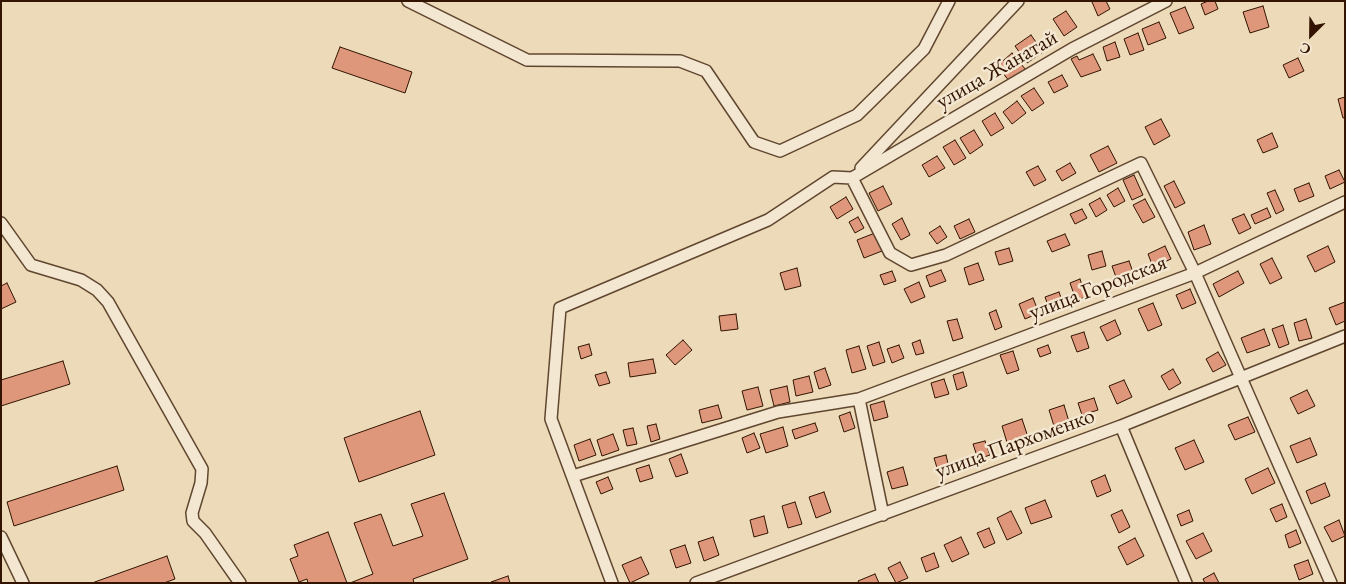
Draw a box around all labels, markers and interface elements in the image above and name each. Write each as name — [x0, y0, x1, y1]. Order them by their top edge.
north arrow — [1286, 10, 1336, 60]
street label: улица Жанатай — [932, 25, 1062, 115]
text: С — [1297, 39, 1313, 59]
street label: улица Городская — [1025, 250, 1171, 326]
street label: улица Пархоменко — [932, 403, 1098, 485]

